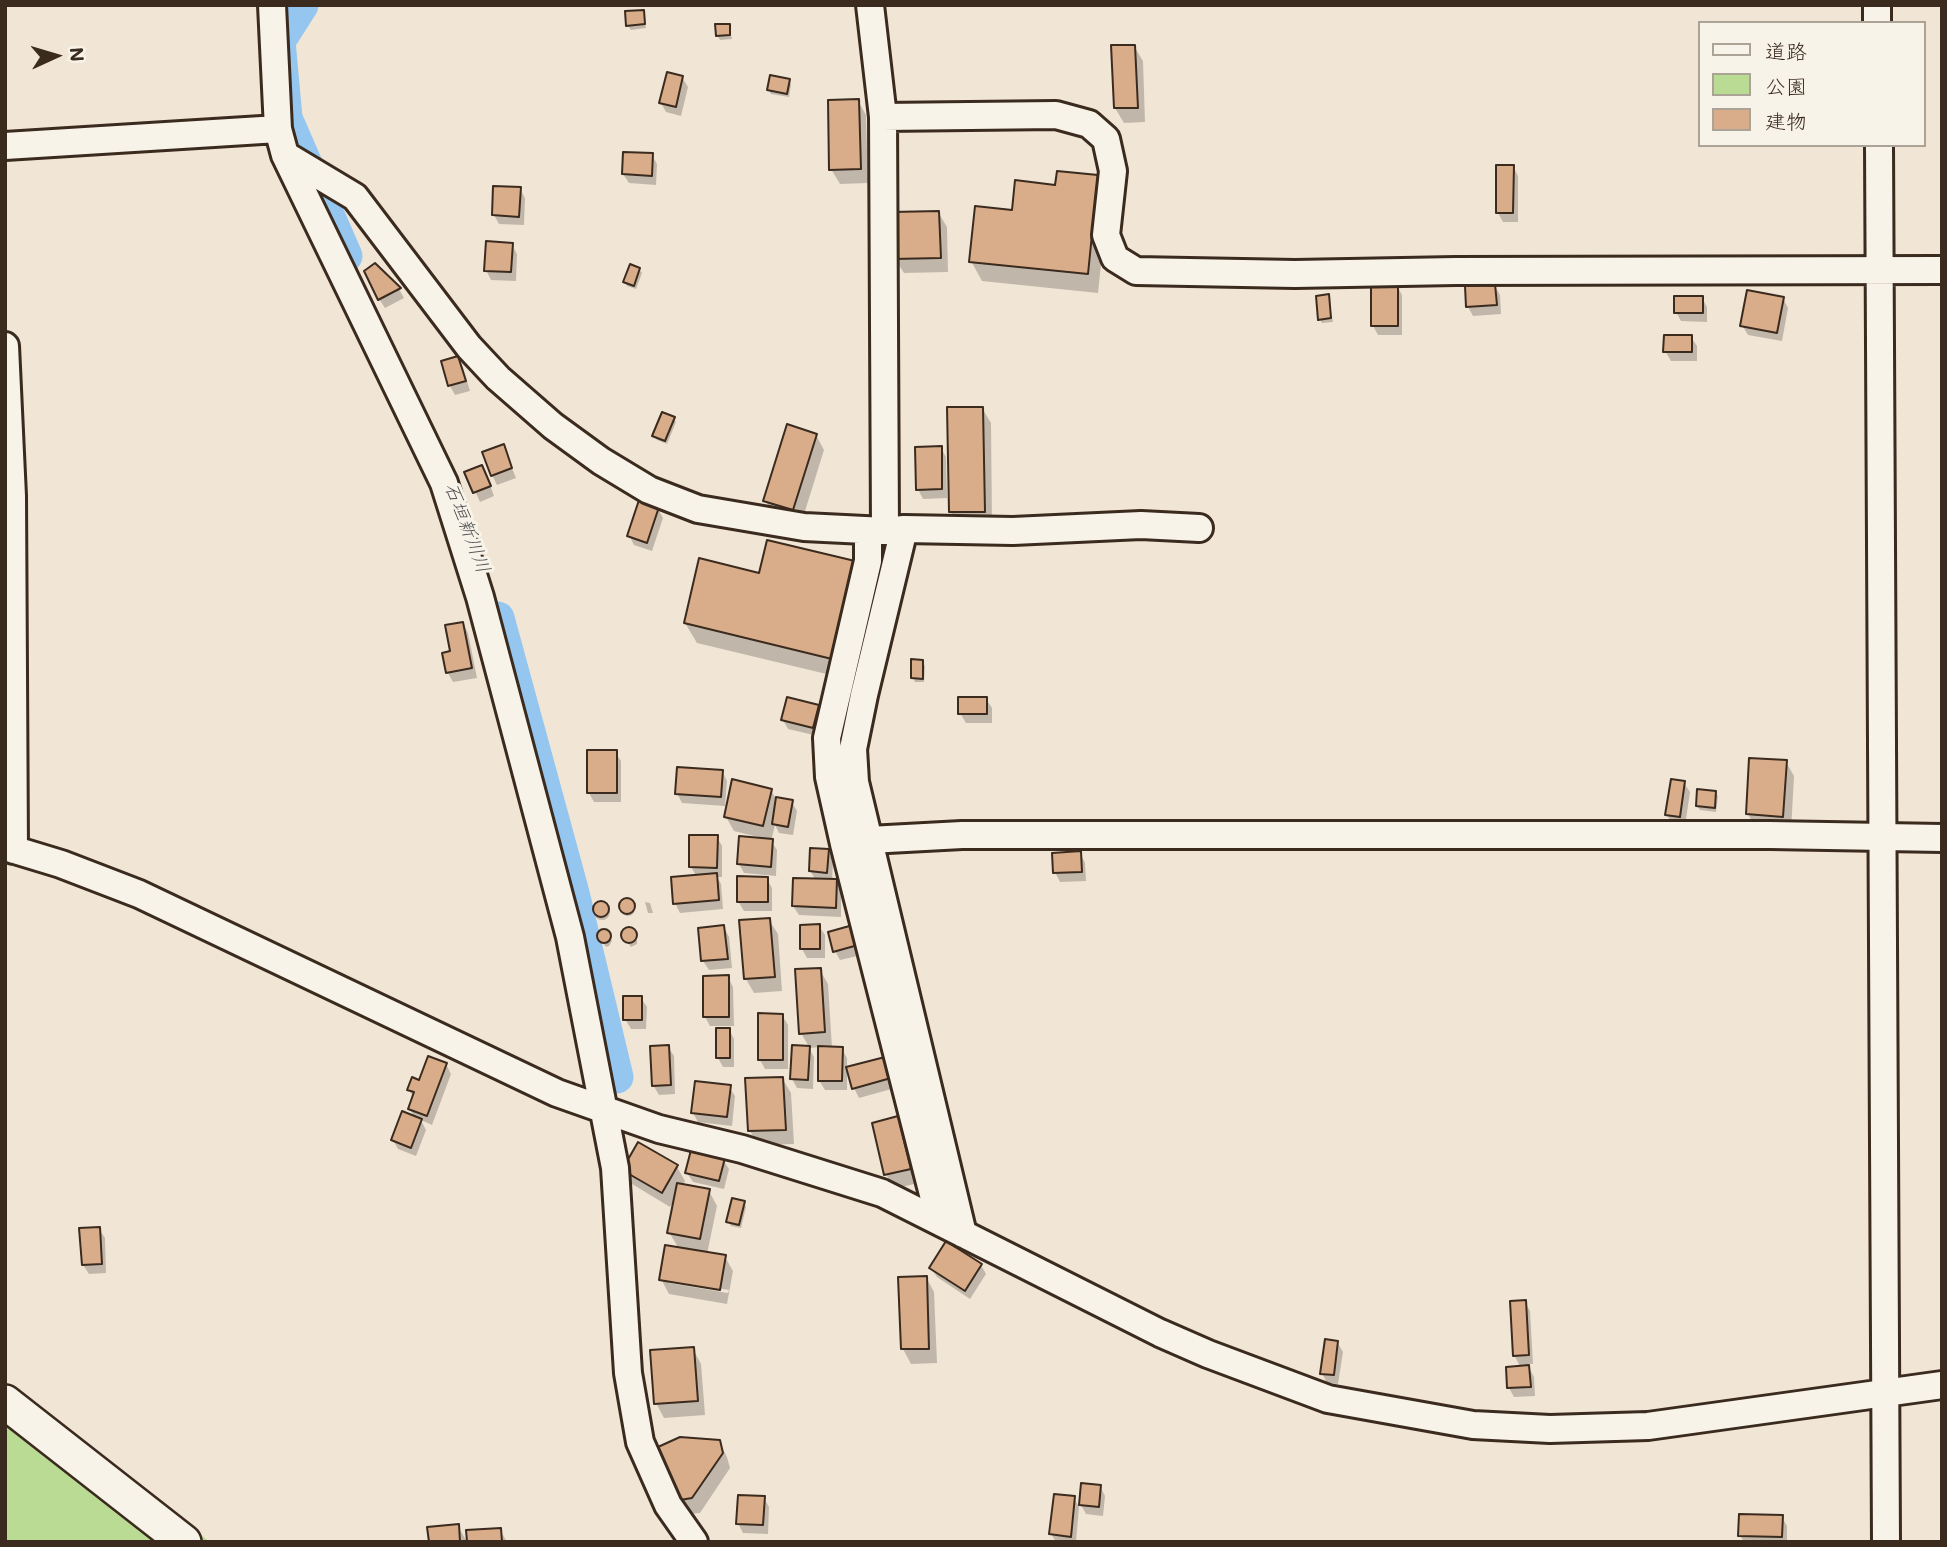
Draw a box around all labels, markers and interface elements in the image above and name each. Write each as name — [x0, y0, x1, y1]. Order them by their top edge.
north arrow — [21, 21, 91, 91]
legend — [1699, 21, 1926, 147]
text: 道路 — [1765, 37, 1807, 64]
text: N — [64, 46, 90, 63]
text: 公園 — [1765, 72, 1807, 99]
text: 建物 — [1765, 107, 1807, 134]
water label: 石垣新川川 — [439, 480, 495, 576]

